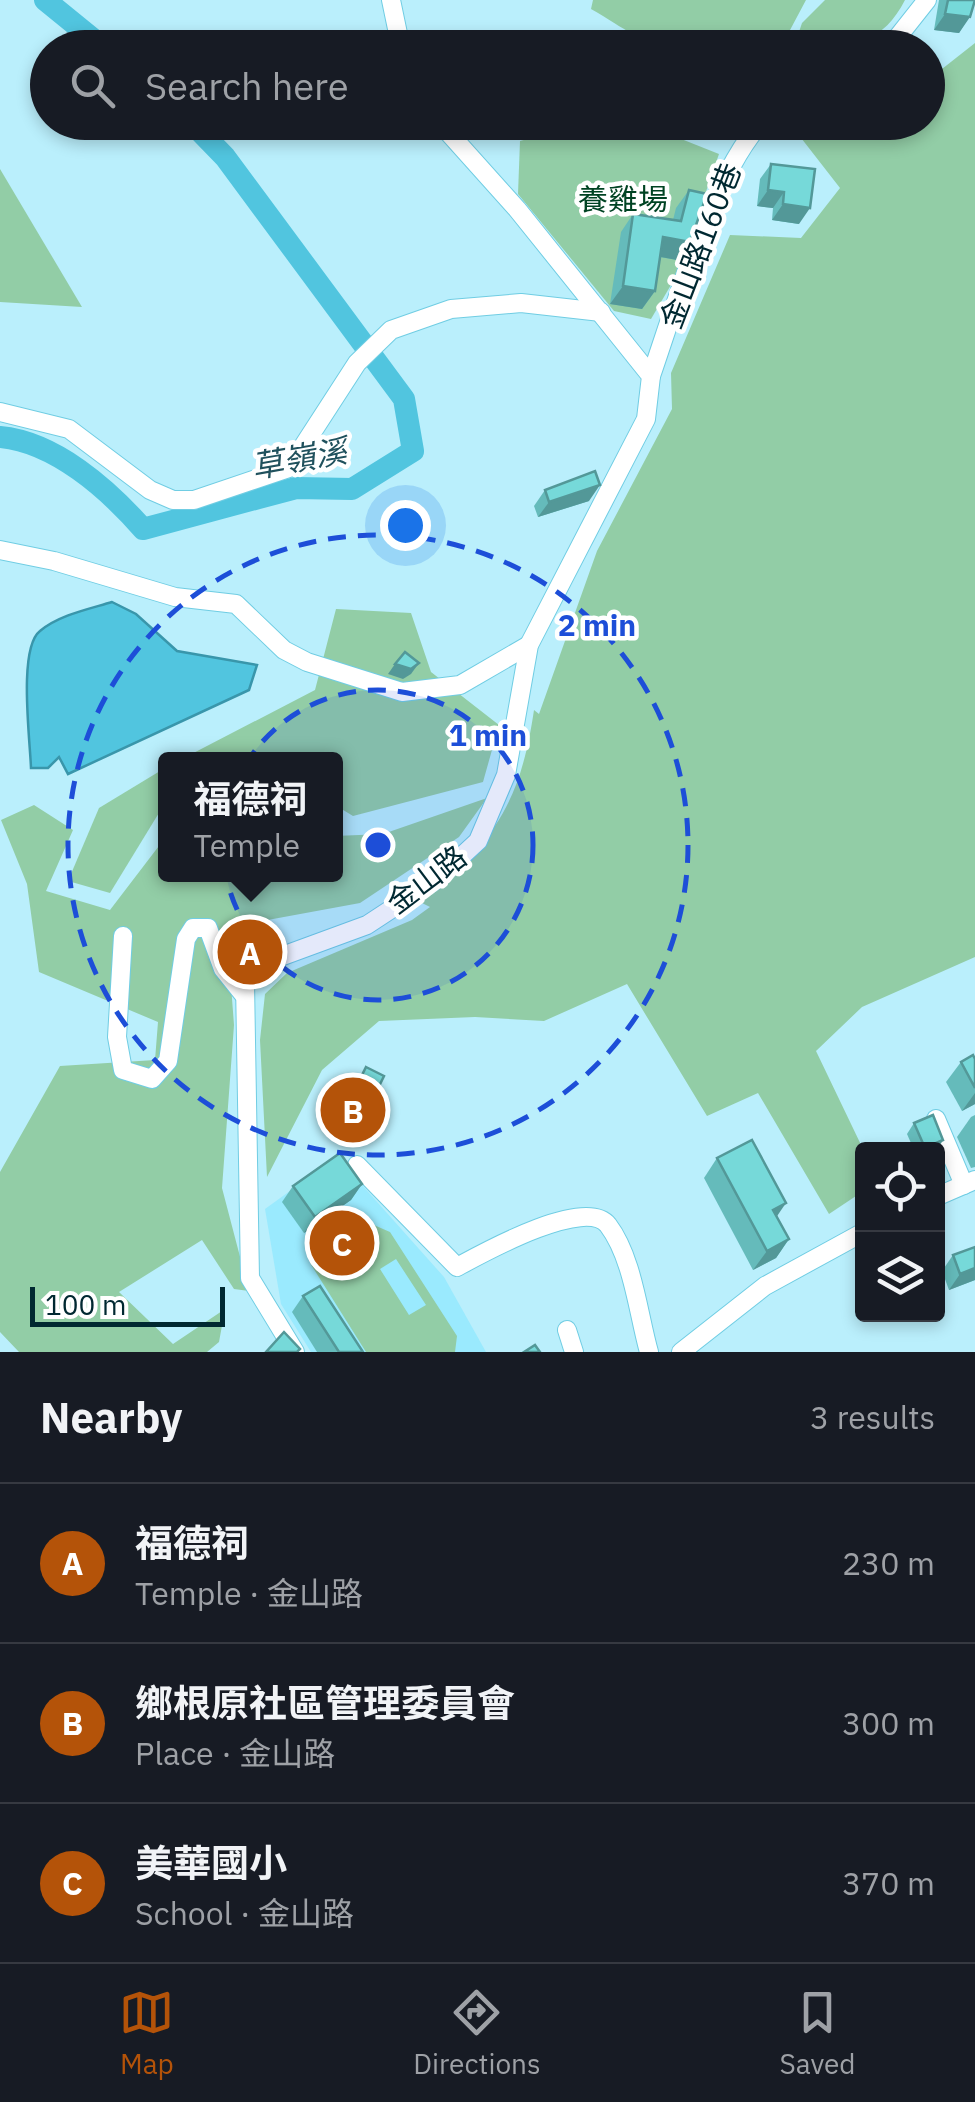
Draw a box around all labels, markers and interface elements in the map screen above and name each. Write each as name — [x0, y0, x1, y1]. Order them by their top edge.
search box — [30, 30, 945, 140]
icon: search — [65, 58, 120, 113]
text: Search here — [145, 61, 349, 110]
street label: 金山路160巷 — [650, 157, 749, 334]
park label: 養雞場 — [578, 179, 668, 218]
water label: 草嶺溪 — [248, 428, 354, 487]
your location — [380, 500, 431, 551]
text: 2 min — [558, 605, 636, 644]
text: 1 min — [449, 715, 527, 754]
popup — [158, 752, 343, 882]
text: 福德祠 — [193, 774, 308, 823]
text: Temple — [193, 824, 300, 866]
centre of rings — [360, 827, 396, 863]
street label: 金山路 — [378, 836, 474, 921]
pin: A — [218, 914, 282, 990]
pin: B — [320, 1072, 386, 1148]
map controls — [855, 1142, 945, 1322]
button: locate — [855, 1142, 945, 1232]
pin: C — [310, 1206, 374, 1280]
button: layers — [855, 1232, 945, 1322]
scale bar — [30, 1282, 225, 1326]
text: 100 m — [45, 1286, 126, 1323]
text: Nearby — [40, 1390, 182, 1445]
text: 3 results — [810, 1396, 935, 1438]
text: 福德祠 — [135, 1518, 249, 1567]
text: A — [62, 1542, 83, 1584]
text: 230 m — [842, 1542, 935, 1584]
text: Temple · 金山路 — [135, 1572, 363, 1614]
text: 鄉根原社區管理委員會 — [135, 1678, 515, 1727]
text: B — [62, 1702, 83, 1744]
text: 300 m — [842, 1702, 935, 1744]
text: Place · 金山路 — [135, 1732, 335, 1774]
text: 美華國小 — [135, 1838, 287, 1887]
text: C — [62, 1862, 83, 1904]
text: 370 m — [842, 1862, 935, 1904]
text: School · 金山路 — [135, 1892, 354, 1934]
tab: Map — [119, 1985, 174, 2082]
tab: Directions — [413, 1985, 541, 2082]
tab: Saved — [779, 1985, 856, 2082]

